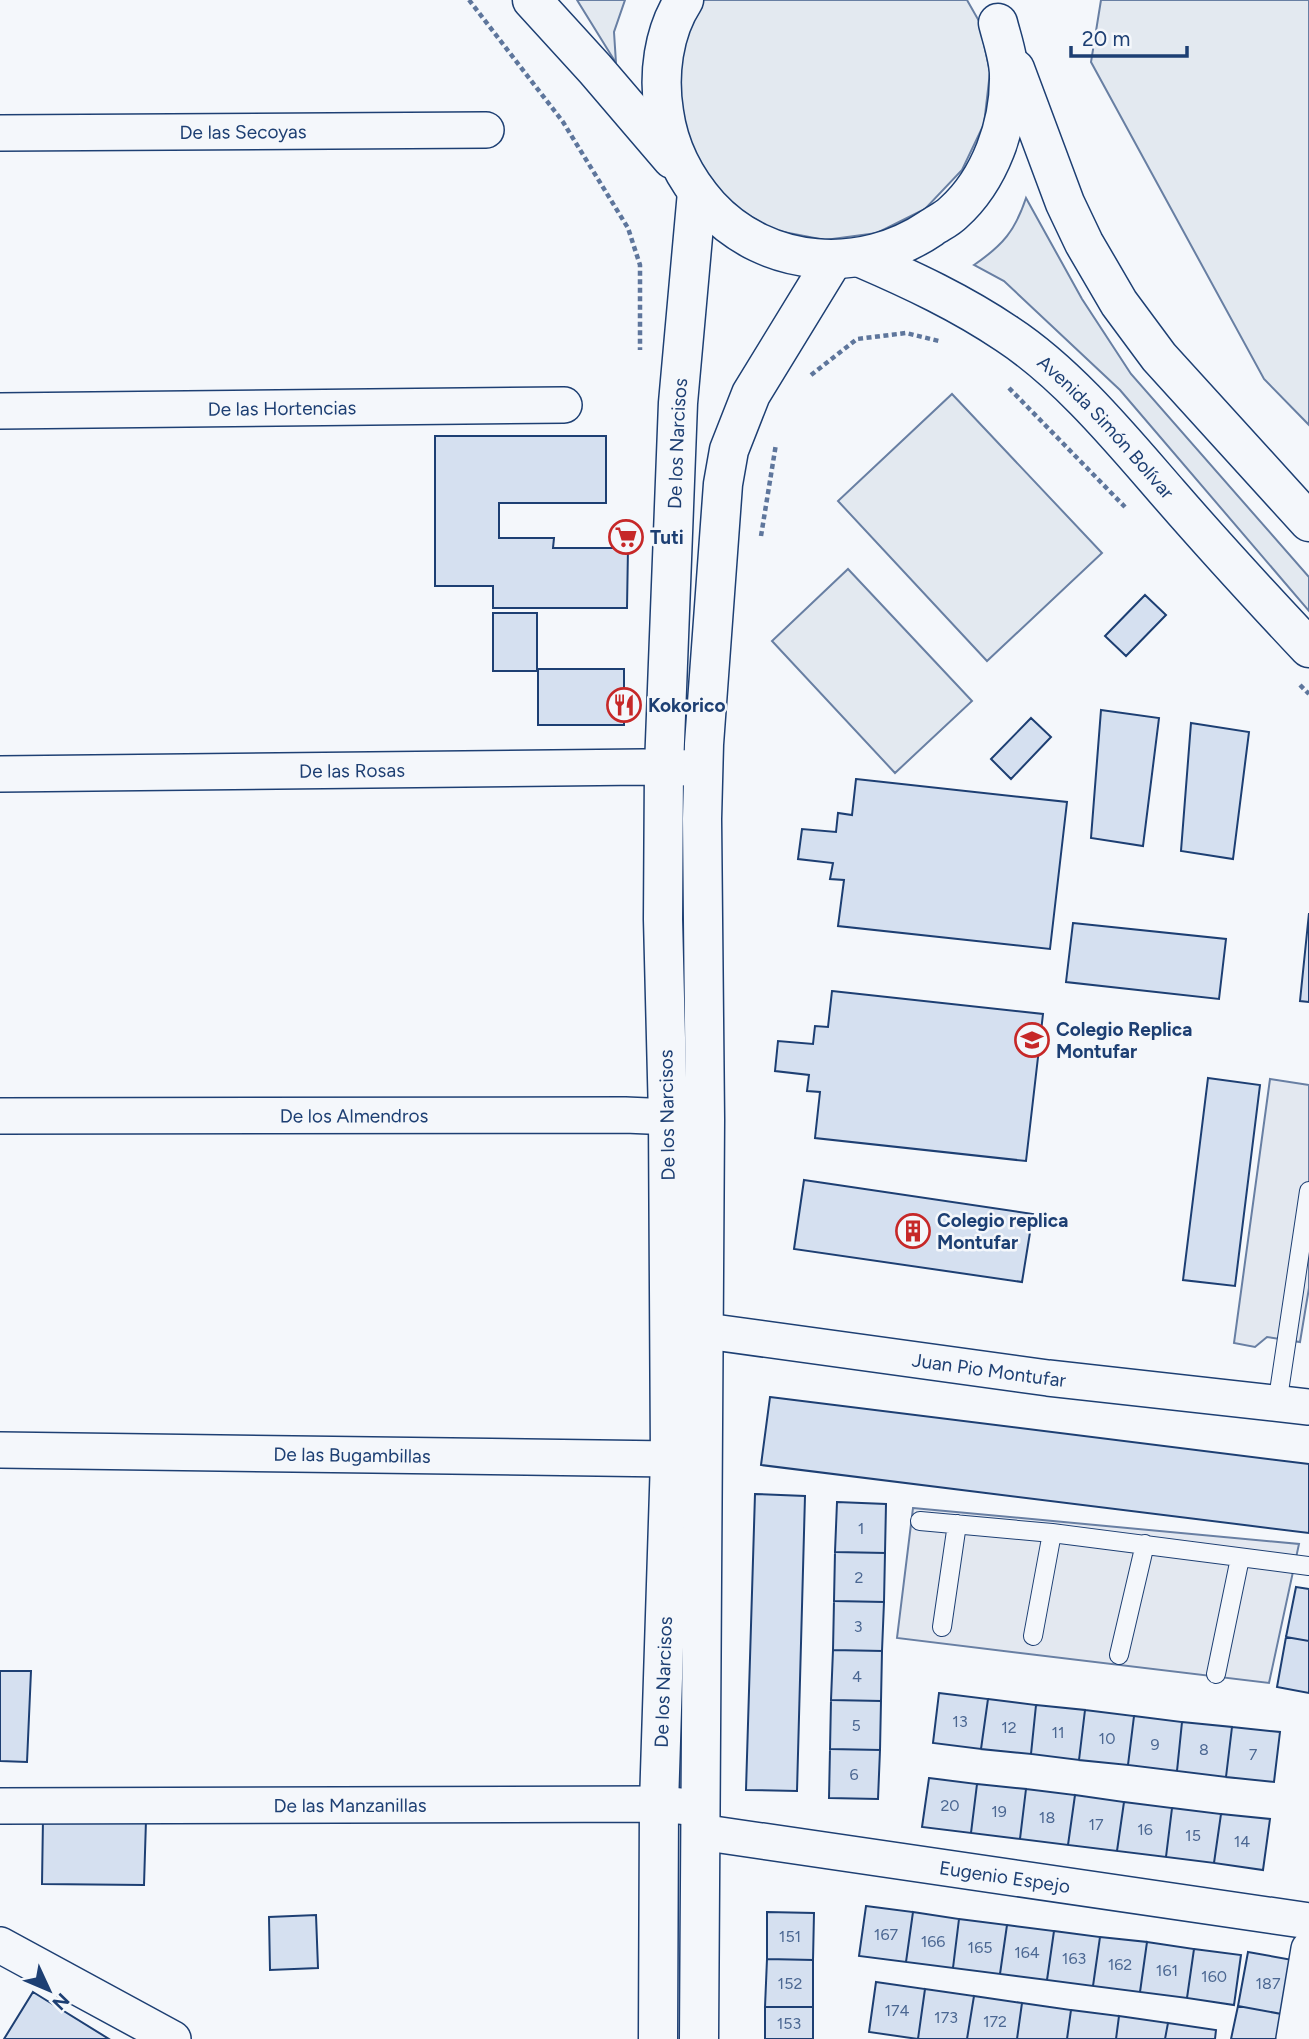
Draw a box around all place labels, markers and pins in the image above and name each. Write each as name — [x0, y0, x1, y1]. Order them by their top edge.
supermarket icon: Tuti — [607, 518, 645, 556]
place label: Tuti — [650, 526, 684, 549]
restaurant icon: Kokorico — [605, 686, 643, 724]
place label: Kokorico — [648, 694, 725, 717]
place label: Colegio Replica Montufar — [1056, 1018, 1192, 1063]
school or university icon: Colegio Replica Montufar — [1013, 1021, 1051, 1059]
place label: Colegio replica Montufar — [937, 1209, 1068, 1254]
building icon: Colegio replica Montufar — [894, 1212, 932, 1250]

